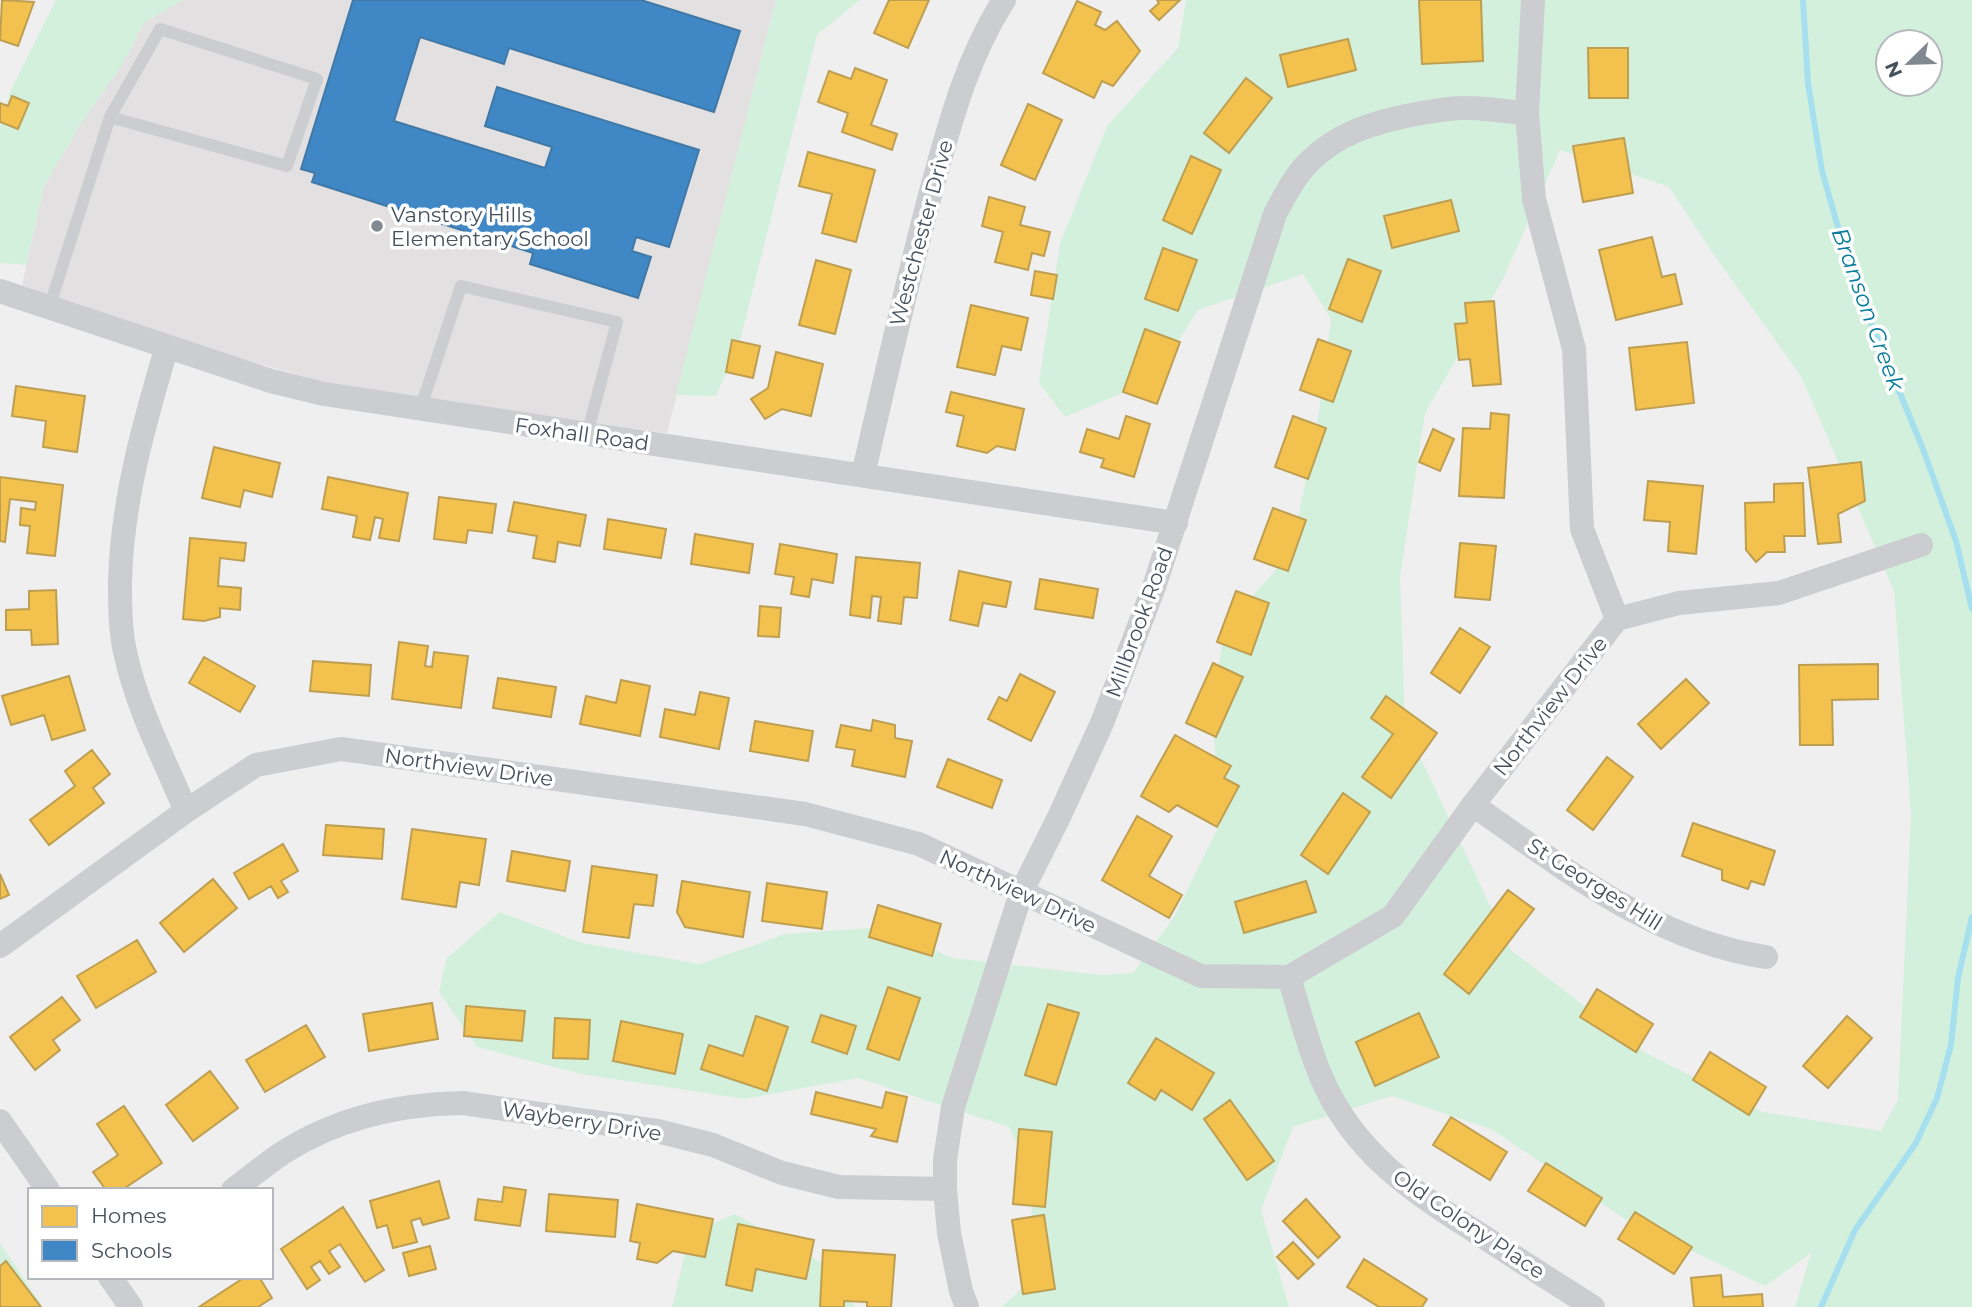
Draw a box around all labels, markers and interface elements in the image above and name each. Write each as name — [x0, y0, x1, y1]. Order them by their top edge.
north arrow — [1874, 28, 1944, 98]
text: N — [1880, 58, 1907, 81]
street label: Westchester Drive — [884, 137, 958, 329]
place label: Vanstory Hills Elementary School — [391, 202, 589, 251]
marker: Vanstory Hills Elementary School — [369, 218, 385, 234]
water label: Branson Creek — [1826, 224, 1911, 396]
street label: Foxhall Road — [513, 412, 651, 456]
street label: Millbrook Road — [1100, 543, 1178, 701]
street label: Northview Drive — [1488, 631, 1612, 781]
street label: Northview Drive — [383, 743, 555, 791]
street label: St Georges Hill — [1523, 833, 1667, 935]
street label: Northview Drive — [936, 844, 1100, 938]
street label: Wayberry Drive — [501, 1096, 663, 1146]
street label: Old Colony Place — [1388, 1164, 1550, 1284]
legend — [28, 1188, 273, 1279]
text: Homes — [91, 1203, 166, 1228]
text: Schools — [91, 1238, 172, 1263]

